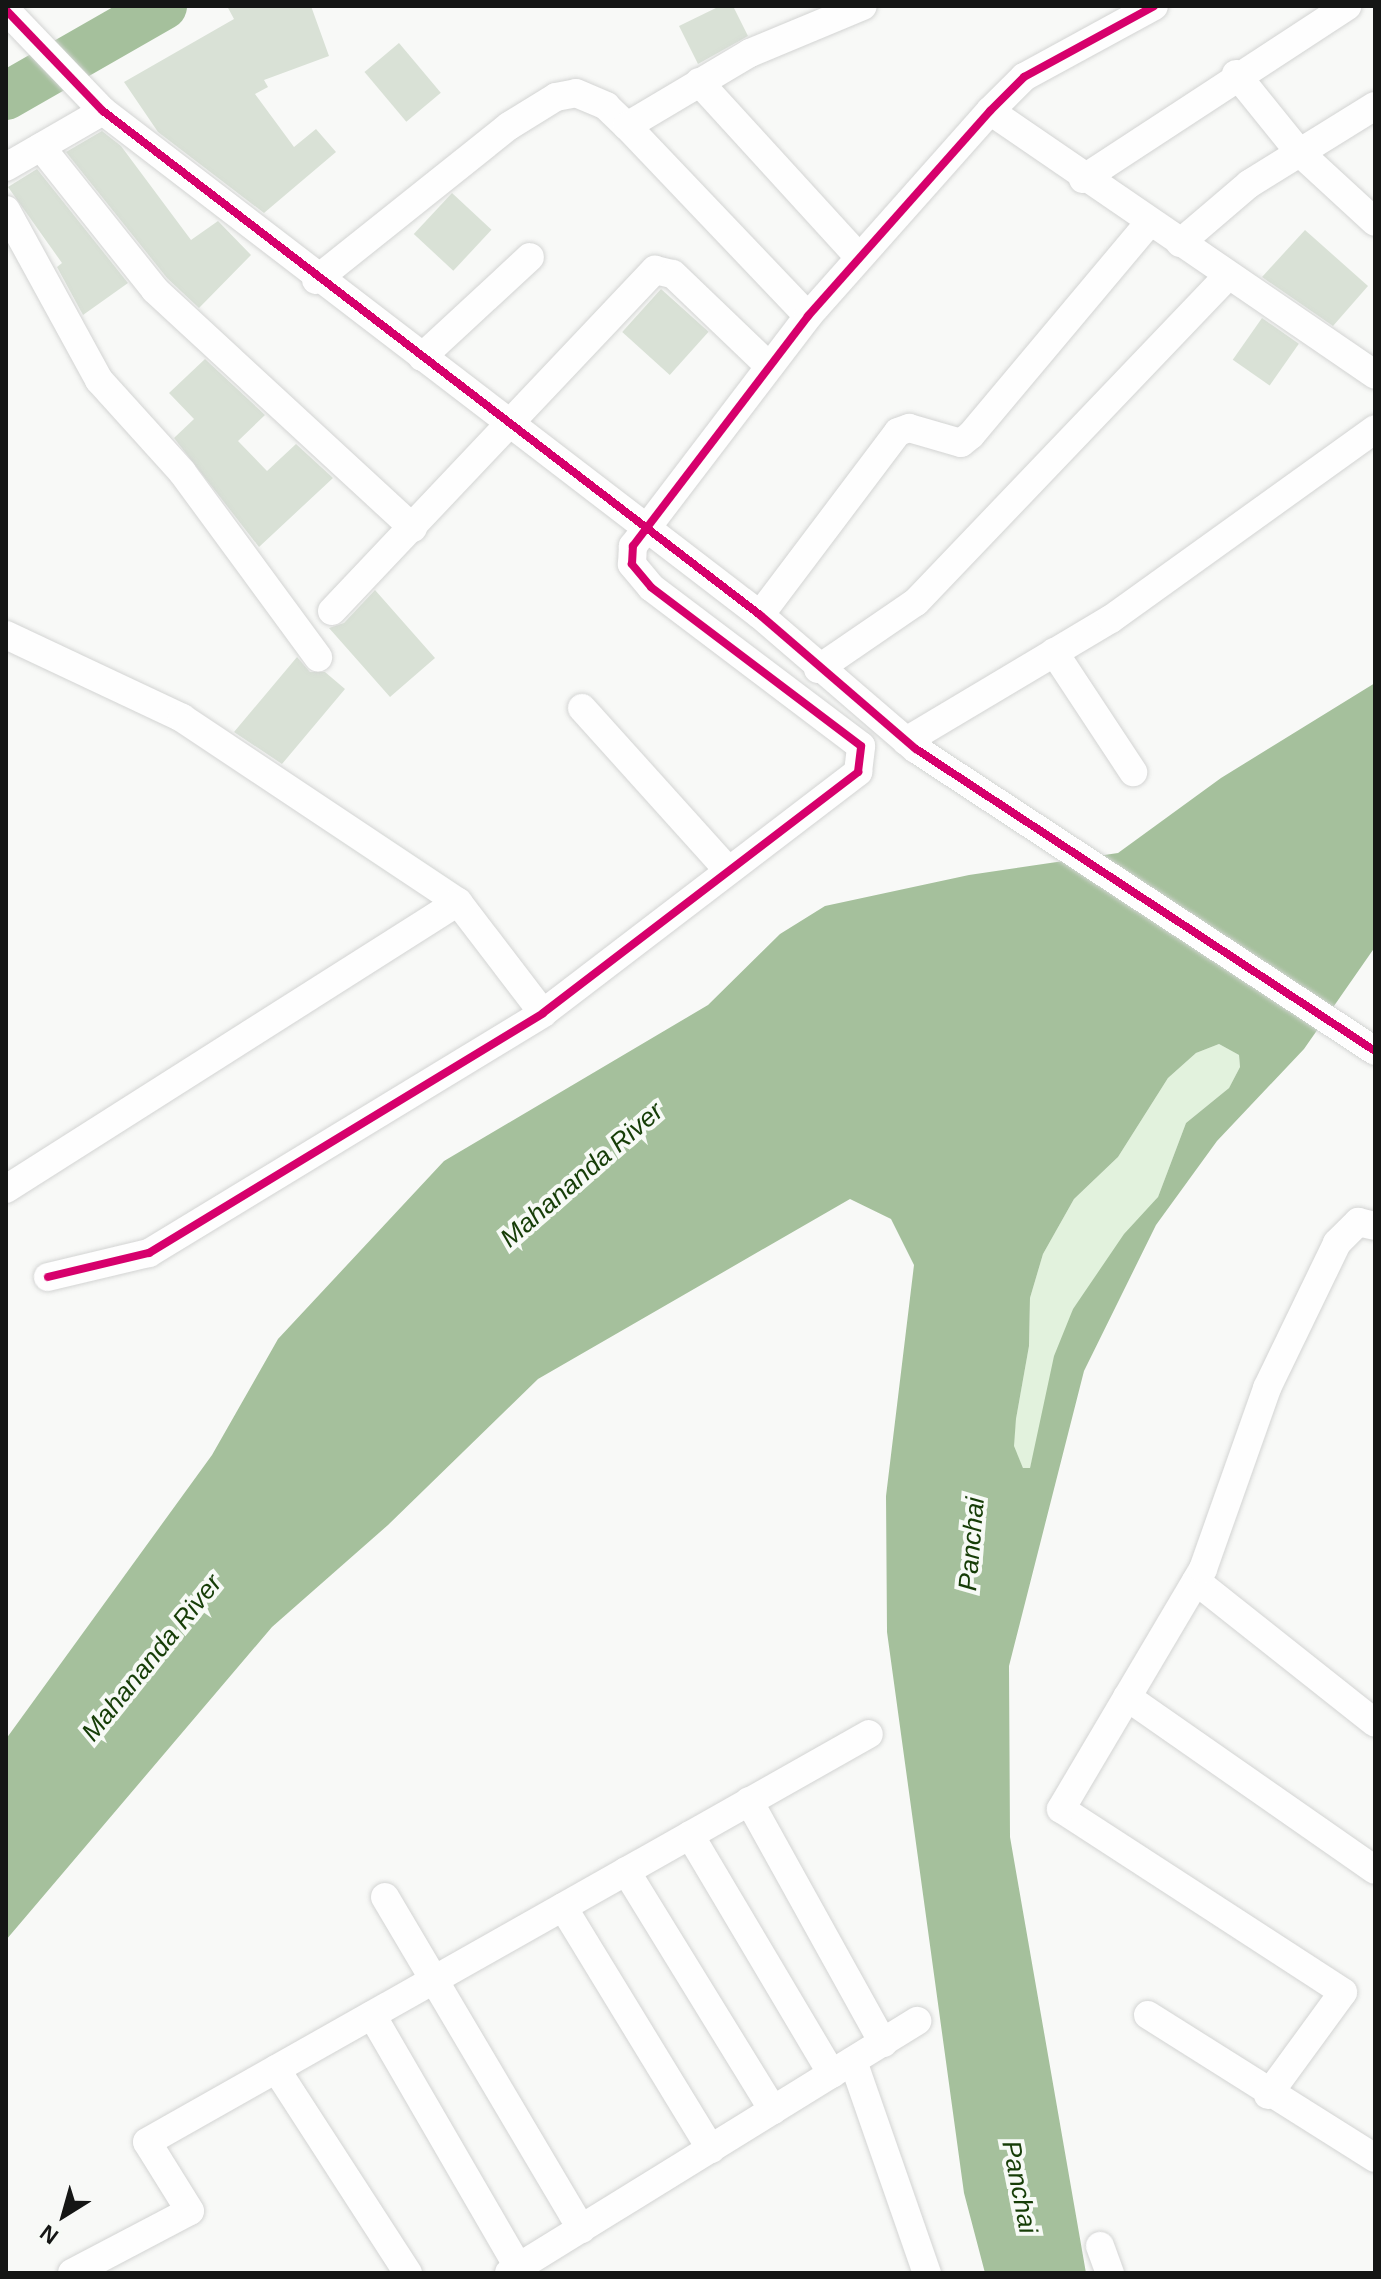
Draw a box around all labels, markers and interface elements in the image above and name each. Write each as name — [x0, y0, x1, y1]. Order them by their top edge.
water label: Mahananda River — [494, 1096, 670, 1254]
water label: Panchai — [952, 1496, 992, 1592]
water label: Mahananda River — [75, 1568, 229, 1748]
water label: Panchai — [995, 2138, 1043, 2236]
north arrow — [24, 2175, 104, 2255]
text: N — [35, 2220, 63, 2249]

